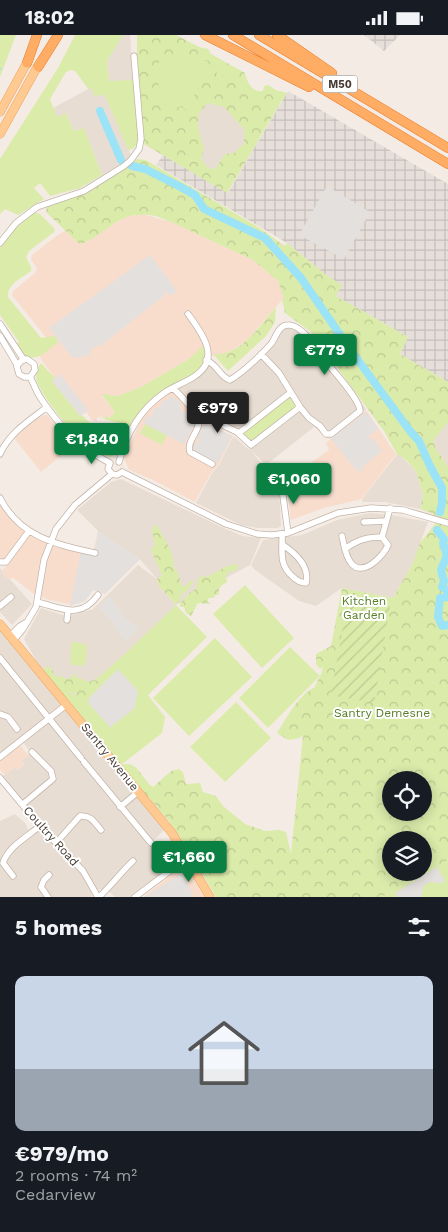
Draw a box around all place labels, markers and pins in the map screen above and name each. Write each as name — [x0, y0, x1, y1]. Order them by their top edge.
pin: €779 — [295, 333, 355, 376]
pin: €979 — [188, 391, 248, 434]
pin: €1,840 — [51, 423, 133, 465]
pin: €1,060 — [253, 463, 335, 505]
pin: €1,660 — [148, 841, 230, 883]

